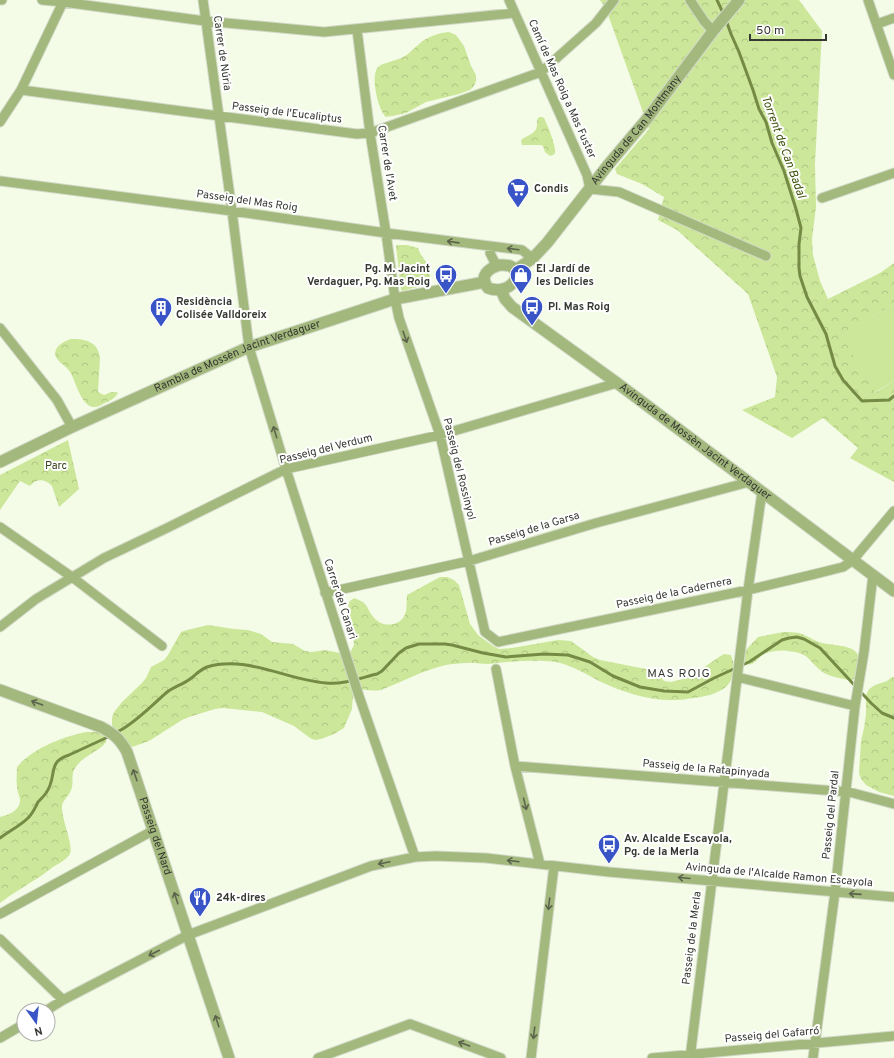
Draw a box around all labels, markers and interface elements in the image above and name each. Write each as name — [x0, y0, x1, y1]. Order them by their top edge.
street label: Carrer de Núria — [210, 15, 234, 92]
scale bar — [750, 16, 826, 42]
street label: Camí de Mas Roig a Mas Fuster — [525, 17, 599, 161]
text: 50 m — [756, 23, 784, 39]
street label: Avinguda de Can Montmany — [588, 72, 684, 188]
water label: Torrent de Can Badal — [757, 93, 809, 201]
street label: Passeig de l'Eucaliptus — [231, 99, 343, 127]
street label: Carrer de l'Avet — [374, 124, 400, 202]
supermarket icon: Condis — [505, 176, 531, 209]
place label: Condis — [534, 182, 569, 196]
street label: Passeig del Mas Roig — [196, 187, 298, 215]
one-way arrow — [447, 238, 460, 245]
one-way arrow — [507, 246, 520, 253]
place label: Pg. M. Jacint Verdaguer, Pg. Mas Roig — [307, 262, 430, 289]
bus stop icon: Pg. M. Jacint Verdaguer, Pg. Mas Roig — [433, 262, 459, 295]
shop icon: El Jardí de les Delicies — [508, 262, 534, 295]
place label: El Jardí de les Delicies — [536, 262, 594, 289]
bus stop icon: Pl. Mas Roig — [519, 294, 545, 327]
building icon: Residència Colisée Valldoreix — [148, 295, 174, 328]
place label: Residència Colisée Valldoreix — [176, 295, 268, 322]
place label: Pl. Mas Roig — [548, 300, 610, 314]
street label: Rambla de Mossèn Jacint Verdaguer — [152, 317, 323, 396]
one-way arrow — [402, 330, 410, 342]
street label: Avinguda de Mossèn Jacint Verdaguer — [616, 380, 775, 504]
street label: Passeig del Rossinyol — [440, 416, 478, 522]
one-way arrow — [271, 426, 278, 439]
street label: Passeig del Verdum — [278, 431, 374, 467]
park label: Parc — [45, 459, 67, 473]
street label: Passeig de la Garsa — [487, 508, 581, 550]
street label: Carrer del Canari — [320, 557, 360, 641]
street label: Passeig de la Cadernera — [615, 574, 733, 612]
district label: MAS ROIG — [647, 666, 711, 682]
one-way arrow — [31, 699, 43, 707]
street label: Passeig de la Ratapinyada — [642, 756, 770, 782]
one-way arrow — [131, 769, 138, 782]
street label: Passeig del Pardal — [819, 770, 843, 860]
street label: Passeig del Nard — [136, 795, 175, 877]
one-way arrow — [521, 797, 529, 810]
bus stop icon: Av. Alcalde Escayola, Pg. de la Merla — [596, 832, 622, 865]
place label: Av. Alcalde Escayola, Pg. de la Merla — [624, 832, 732, 859]
one-way arrow — [507, 857, 520, 865]
one-way arrow — [377, 859, 390, 867]
street label: Avinguda de l'Alcalde Ramon Escayola — [685, 860, 874, 890]
one-way arrow — [678, 875, 691, 882]
restaurant icon: 24k-dires — [187, 885, 213, 918]
street label: Passeig de la Merla — [679, 890, 705, 985]
one-way arrow — [849, 890, 862, 897]
place label: 24k-dires — [216, 891, 266, 905]
one-way arrow — [172, 892, 179, 905]
one-way arrow — [545, 897, 553, 910]
one-way arrow — [148, 950, 160, 958]
north arrow — [16, 1002, 56, 1042]
one-way arrow — [213, 1015, 220, 1028]
text: N — [33, 1023, 44, 1038]
street label: Passeig del Gafarró — [724, 1024, 820, 1046]
one-way arrow — [530, 1026, 537, 1039]
one-way arrow — [459, 1040, 471, 1048]

